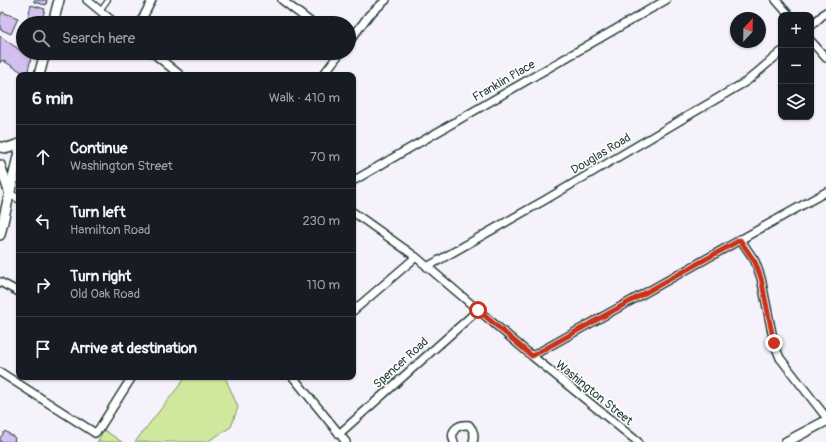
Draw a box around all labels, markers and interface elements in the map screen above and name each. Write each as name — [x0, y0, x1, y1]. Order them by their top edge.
north arrow — [730, 12, 766, 48]
map controls — [778, 12, 814, 120]
button: + — [778, 12, 814, 48]
search box — [16, 16, 356, 60]
icon: search — [30, 27, 52, 49]
text: Search here — [62, 29, 135, 48]
button: − — [778, 48, 814, 84]
street label: Franklin Place — [470, 57, 538, 105]
button: layers — [778, 84, 814, 120]
text: 6 min — [32, 88, 73, 109]
text: Walk · 410 m — [269, 90, 340, 106]
street label: Douglas Road — [568, 130, 634, 178]
text: Continue — [70, 139, 128, 158]
icon: ahead — [32, 146, 54, 168]
text: 70 m — [310, 149, 340, 165]
text: Washington Street — [70, 158, 173, 174]
text: Turn left — [70, 203, 126, 222]
icon: left — [32, 210, 54, 232]
text: 230 m — [303, 213, 340, 229]
text: Hamilton Road — [70, 222, 150, 238]
text: Turn right — [70, 267, 131, 286]
icon: right — [32, 274, 54, 296]
text: 110 m — [307, 277, 340, 293]
text: Old Oak Road — [70, 286, 140, 302]
route start — [469, 301, 487, 319]
street label: Spencer Road — [370, 334, 432, 392]
route end — [765, 334, 783, 352]
icon: arrive — [32, 338, 54, 360]
text: Arrive at destination — [70, 339, 197, 358]
street label: Washington Street — [552, 357, 636, 429]

